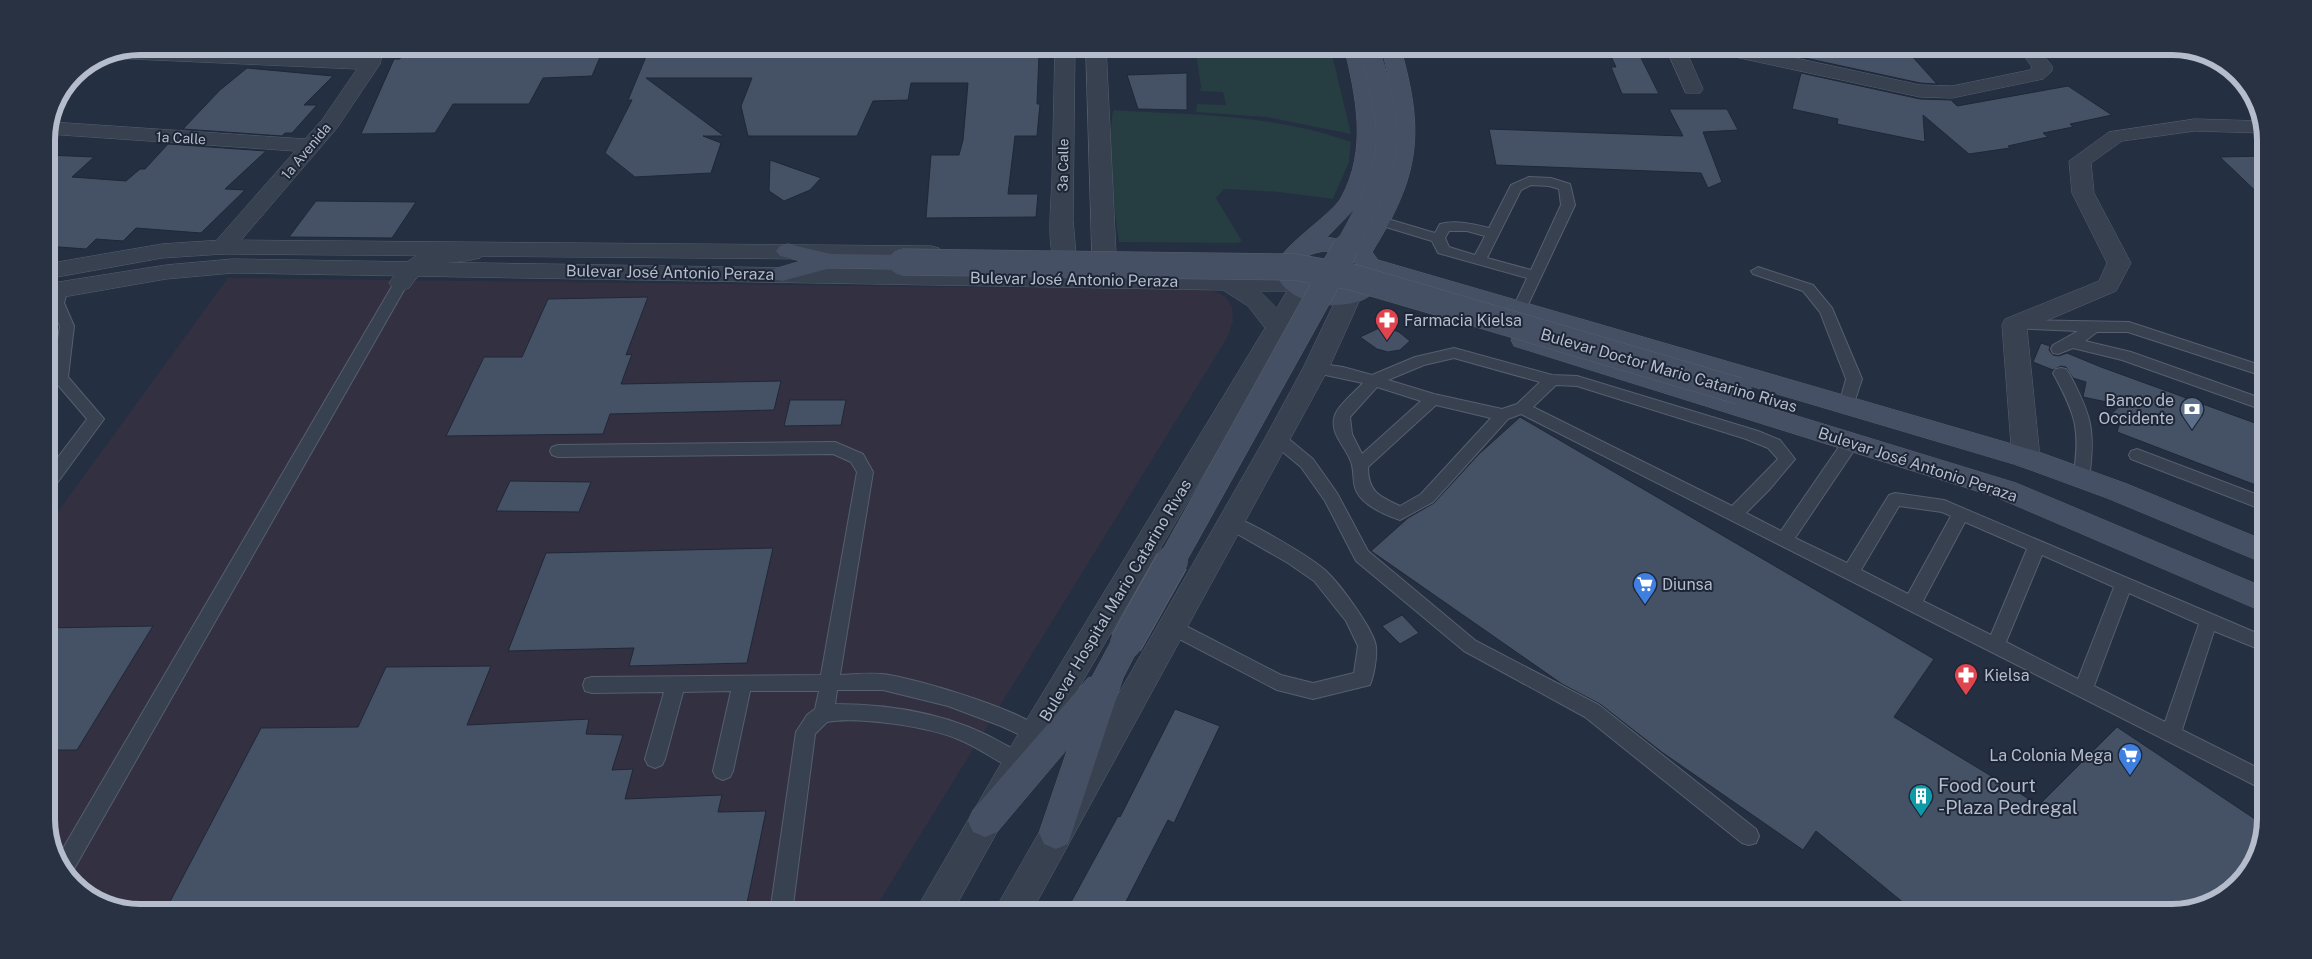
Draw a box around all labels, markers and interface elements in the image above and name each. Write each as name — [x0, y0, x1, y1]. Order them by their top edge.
street label: 1a Avenida — [278, 120, 334, 182]
street label: 1a Calle — [156, 129, 206, 147]
street label: 3a Calle — [1055, 138, 1071, 192]
street label: Bulevar José Antonio Peraza — [566, 261, 774, 284]
street label: Bulevar José Antonio Peraza — [970, 268, 1178, 291]
pharmacy icon: Farmacia Kielsa — [1374, 307, 1400, 341]
place label: Farmacia Kielsa — [1404, 311, 1522, 330]
street label: Bulevar Doctor Mario Catarino Rivas — [1538, 325, 1799, 416]
place label: Banco de Occidente — [2099, 391, 2174, 428]
bank icon: Banco de Occidente — [2179, 396, 2205, 430]
street label: Bulevar José Antonio Peraza — [1816, 423, 2020, 506]
street label: Bulevar Hospital Mario Catarino Rivas — [1035, 476, 1195, 725]
supermarket icon: Diunsa — [1632, 571, 1658, 605]
place label: Diunsa — [1662, 575, 1713, 594]
pharmacy icon: Kielsa — [1953, 662, 1979, 696]
place label: Kielsa — [1984, 666, 2030, 685]
supermarket icon: La Colonia Mega — [2117, 742, 2143, 776]
place label: La Colonia Mega — [1989, 746, 2112, 765]
place label: Food Court -Plaza Pedregal — [1938, 774, 2078, 818]
building icon: Food Court -Plaza Pedregal — [1908, 783, 1934, 817]

